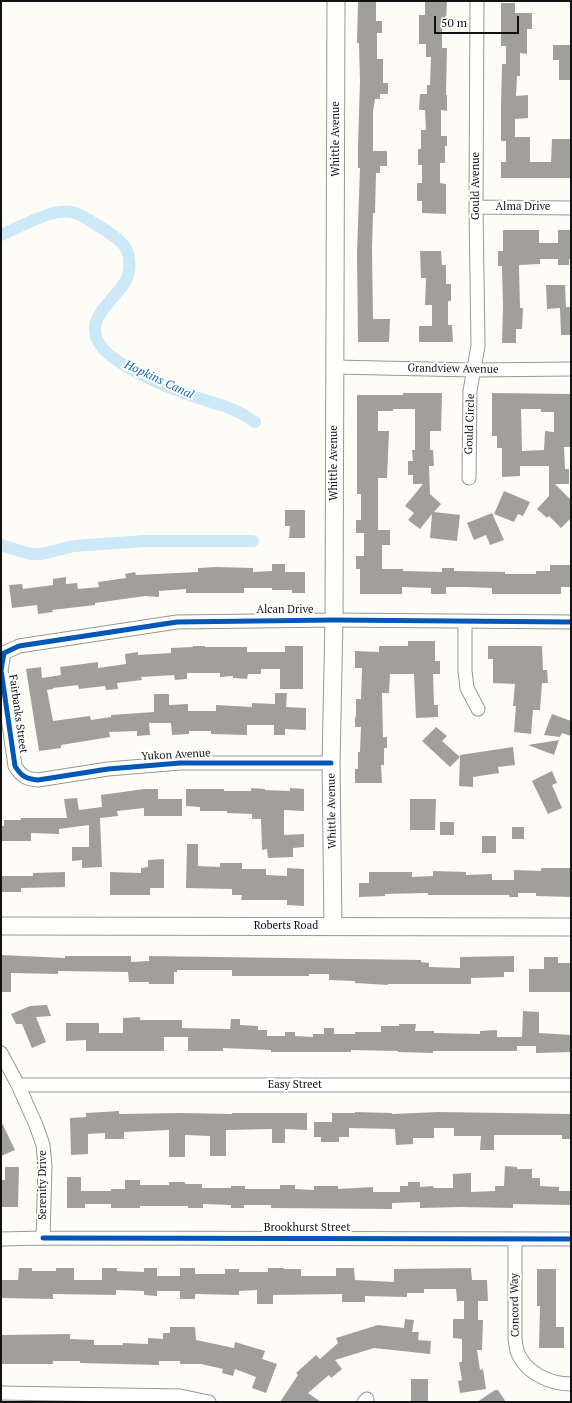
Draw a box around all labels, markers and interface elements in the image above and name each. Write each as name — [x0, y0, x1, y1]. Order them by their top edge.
scale bar — [436, 8, 521, 34]
text: 50 m — [441, 15, 467, 30]
street label: Whittle Avenue — [329, 101, 343, 177]
street label: Gould Avenue — [469, 152, 483, 220]
street label: Alma Drive — [496, 200, 550, 214]
water label: Hopkins Canal — [122, 358, 196, 402]
street label: Grandview Avenue — [407, 362, 499, 376]
street label: Gould Circle — [462, 393, 478, 455]
street label: Whittle Avenue — [327, 425, 341, 501]
street label: Alcan Drive — [257, 603, 313, 617]
street label: Fairbanks Street — [6, 674, 30, 754]
street label: Yukon Avenue — [141, 747, 211, 763]
street label: Whittle Avenue — [325, 773, 339, 849]
street label: Roberts Road — [254, 919, 318, 933]
street label: Easy Street — [268, 1078, 322, 1092]
street label: Serenity Drive — [36, 1150, 50, 1220]
street label: Brookhurst Street — [264, 1221, 350, 1235]
street label: Concord Way — [508, 1273, 522, 1337]

